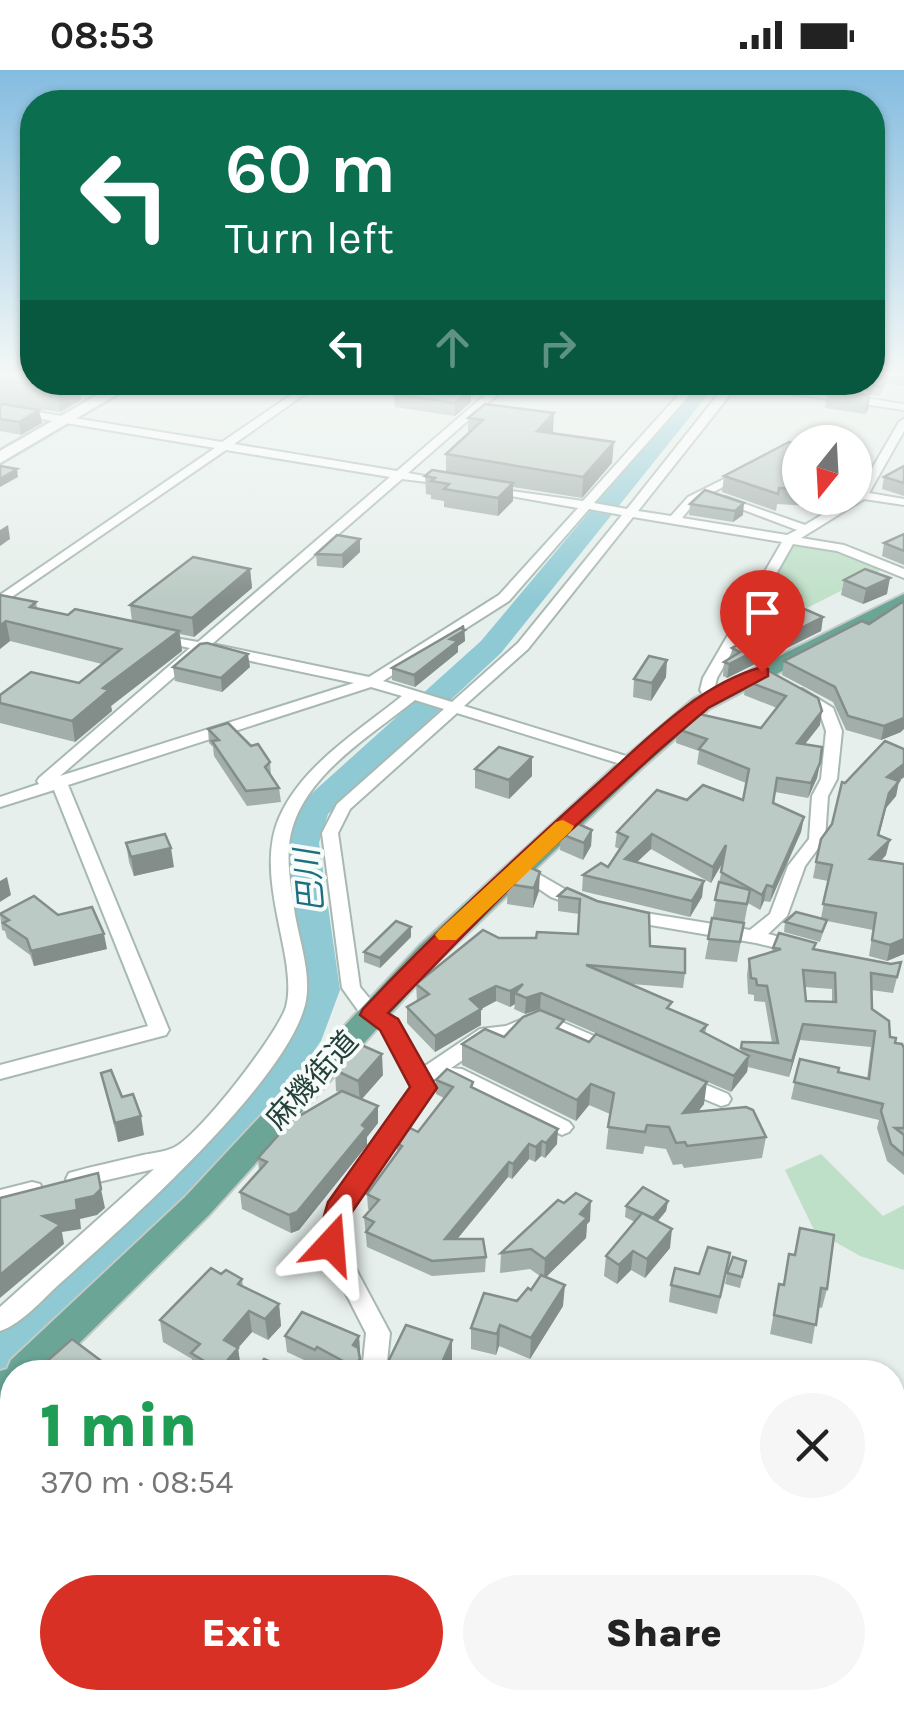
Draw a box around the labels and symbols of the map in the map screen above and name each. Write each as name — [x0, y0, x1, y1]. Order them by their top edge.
north arrow — [782, 425, 872, 515]
pin — [720, 570, 805, 673]
water label: 巴川 — [288, 844, 331, 914]
street label: 麻機街道 — [258, 1023, 366, 1137]
position arrow — [279, 1192, 383, 1296]

